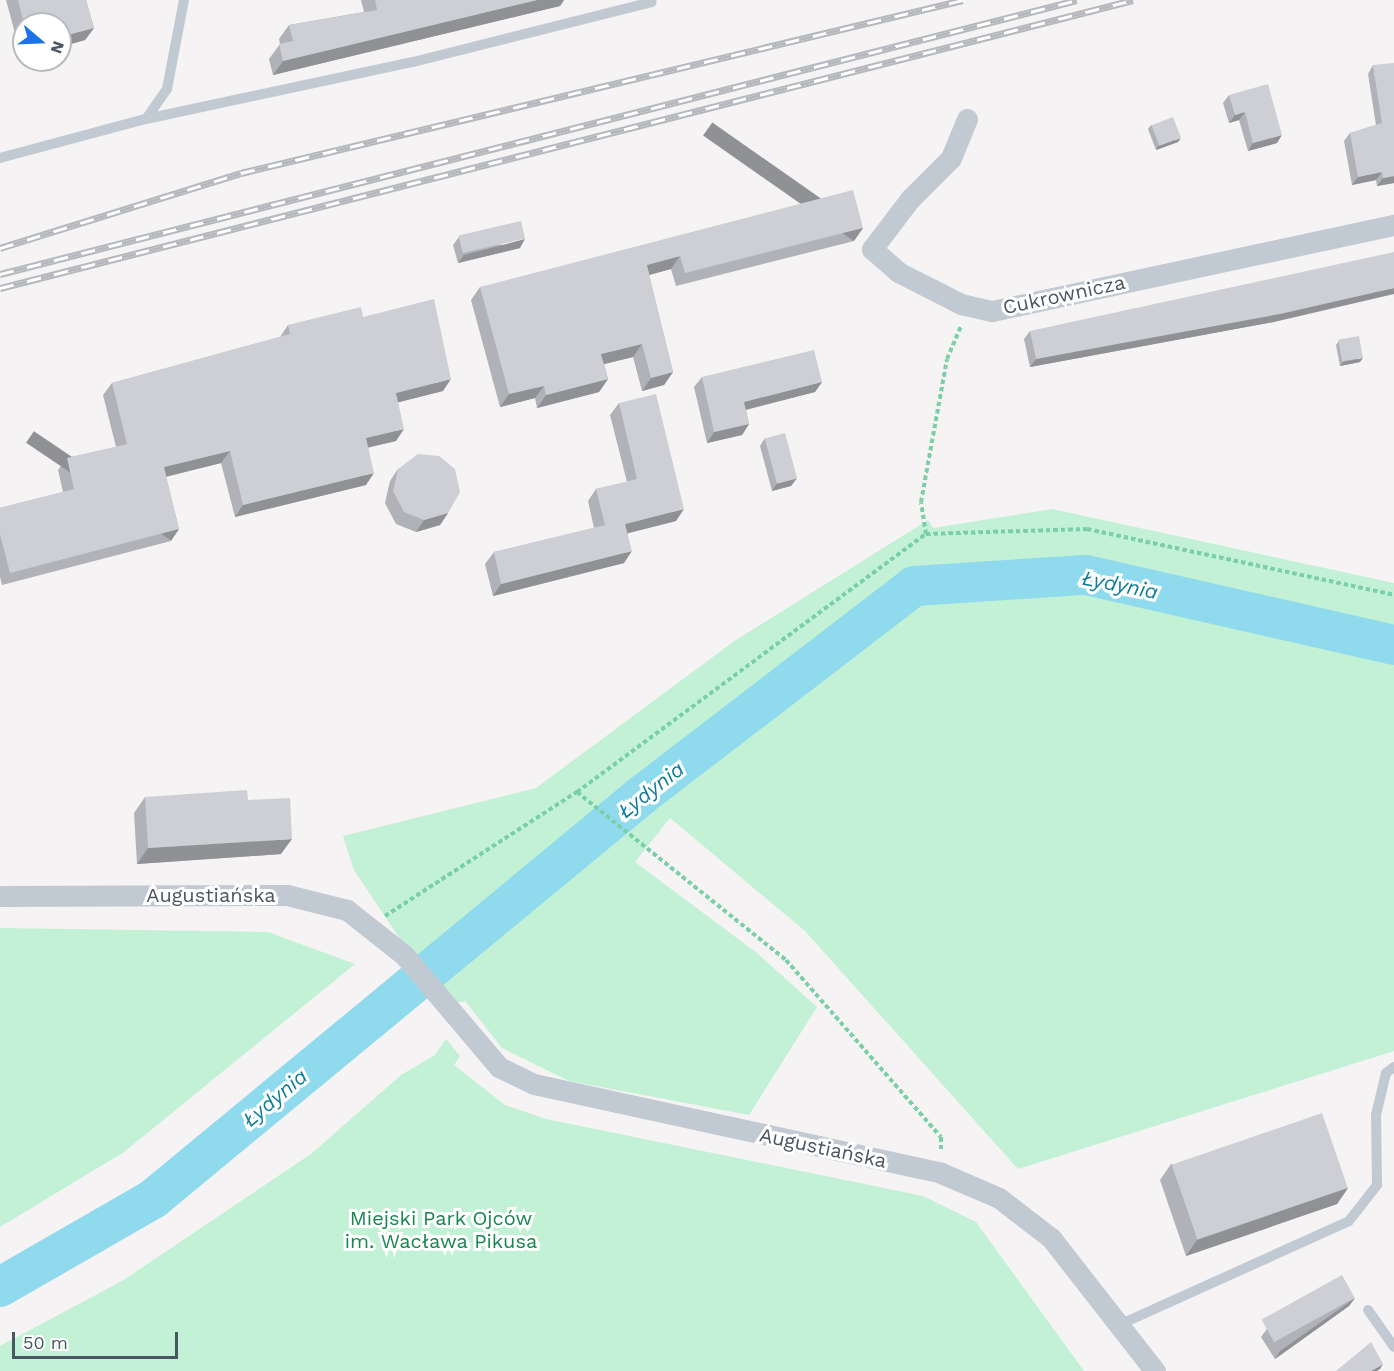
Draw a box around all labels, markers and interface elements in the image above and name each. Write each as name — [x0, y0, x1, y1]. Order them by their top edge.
north arrow — [12, 12, 72, 72]
text: N — [47, 39, 69, 56]
street label: Cukrownicza — [1001, 270, 1127, 320]
water label: Łydynia — [1080, 565, 1160, 605]
water label: Łydynia — [613, 756, 689, 824]
street label: Augustiańska — [146, 883, 276, 907]
water label: Łydynia — [237, 1064, 313, 1132]
street label: Augustiańska — [757, 1123, 889, 1173]
park label: Miejski Park Ojców im. Wacława Pikusa — [344, 1207, 538, 1254]
scale bar — [15, 1320, 182, 1358]
text: 50 m — [23, 1332, 68, 1353]

